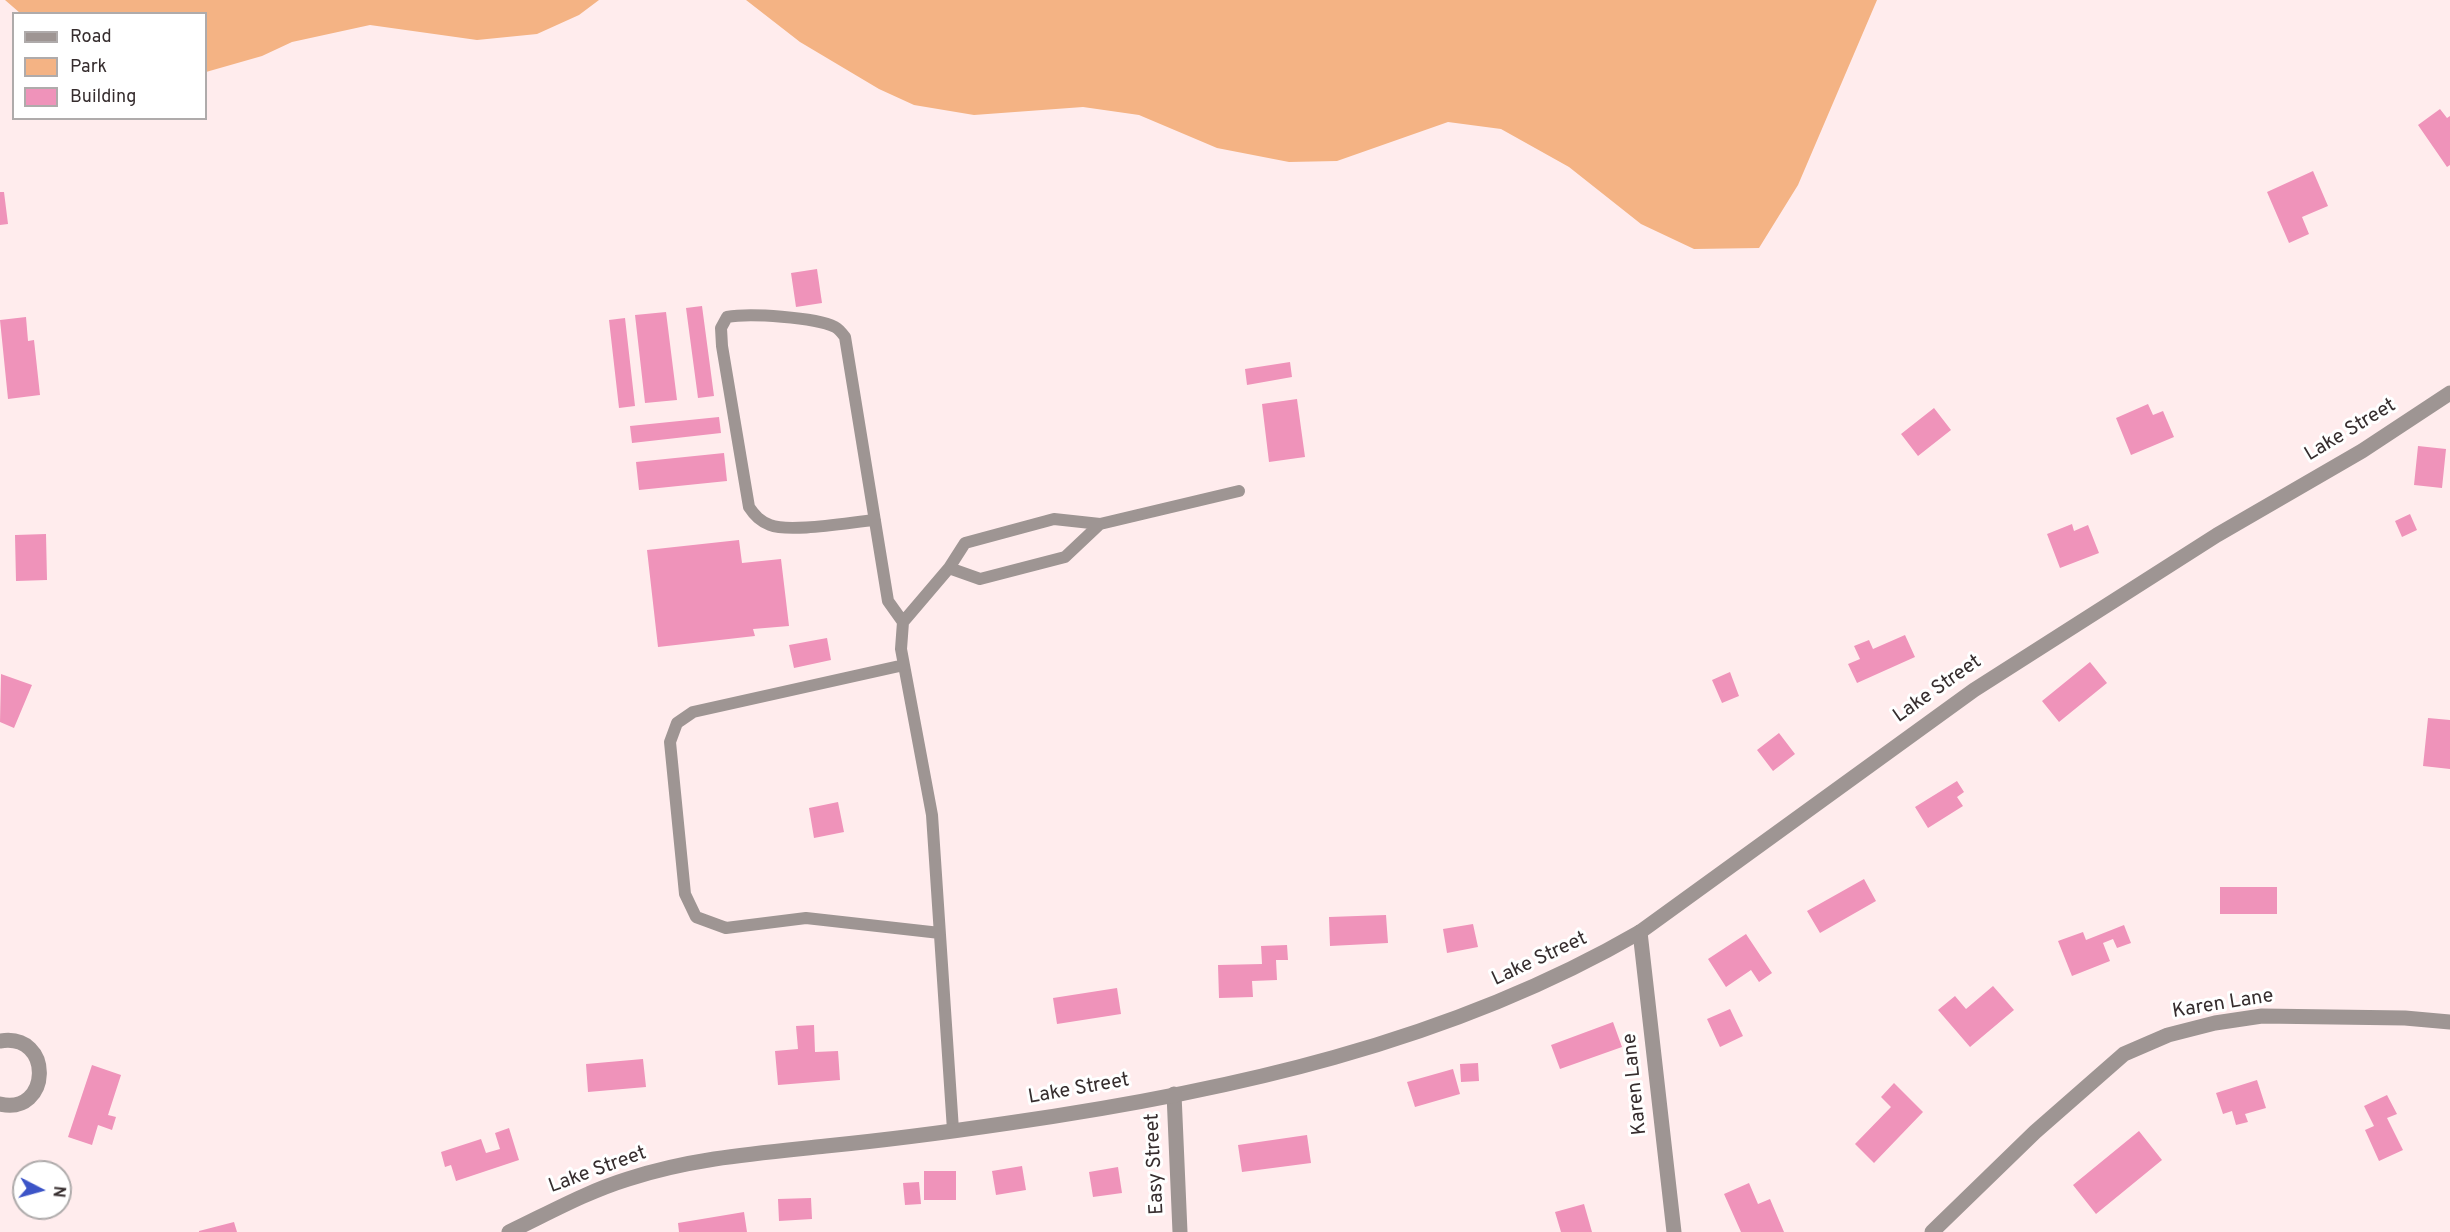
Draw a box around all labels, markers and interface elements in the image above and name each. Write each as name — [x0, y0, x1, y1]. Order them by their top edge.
legend — [12, 12, 207, 120]
text: Road — [70, 26, 112, 49]
text: Park — [70, 56, 107, 79]
text: Building — [70, 86, 136, 109]
street label: Lake Street — [2301, 394, 2401, 468]
street label: Lake Street — [1889, 651, 1987, 729]
street label: Lake Street — [1489, 928, 1591, 992]
street label: Karen Lane — [2171, 985, 2275, 1025]
street label: Karen Lane — [1619, 1032, 1653, 1136]
street label: Lake Street — [1027, 1069, 1131, 1111]
street label: Easy Street — [1141, 1113, 1171, 1215]
street label: Lake Street — [546, 1142, 650, 1200]
north arrow — [12, 1160, 72, 1220]
text: N — [47, 1185, 68, 1198]

